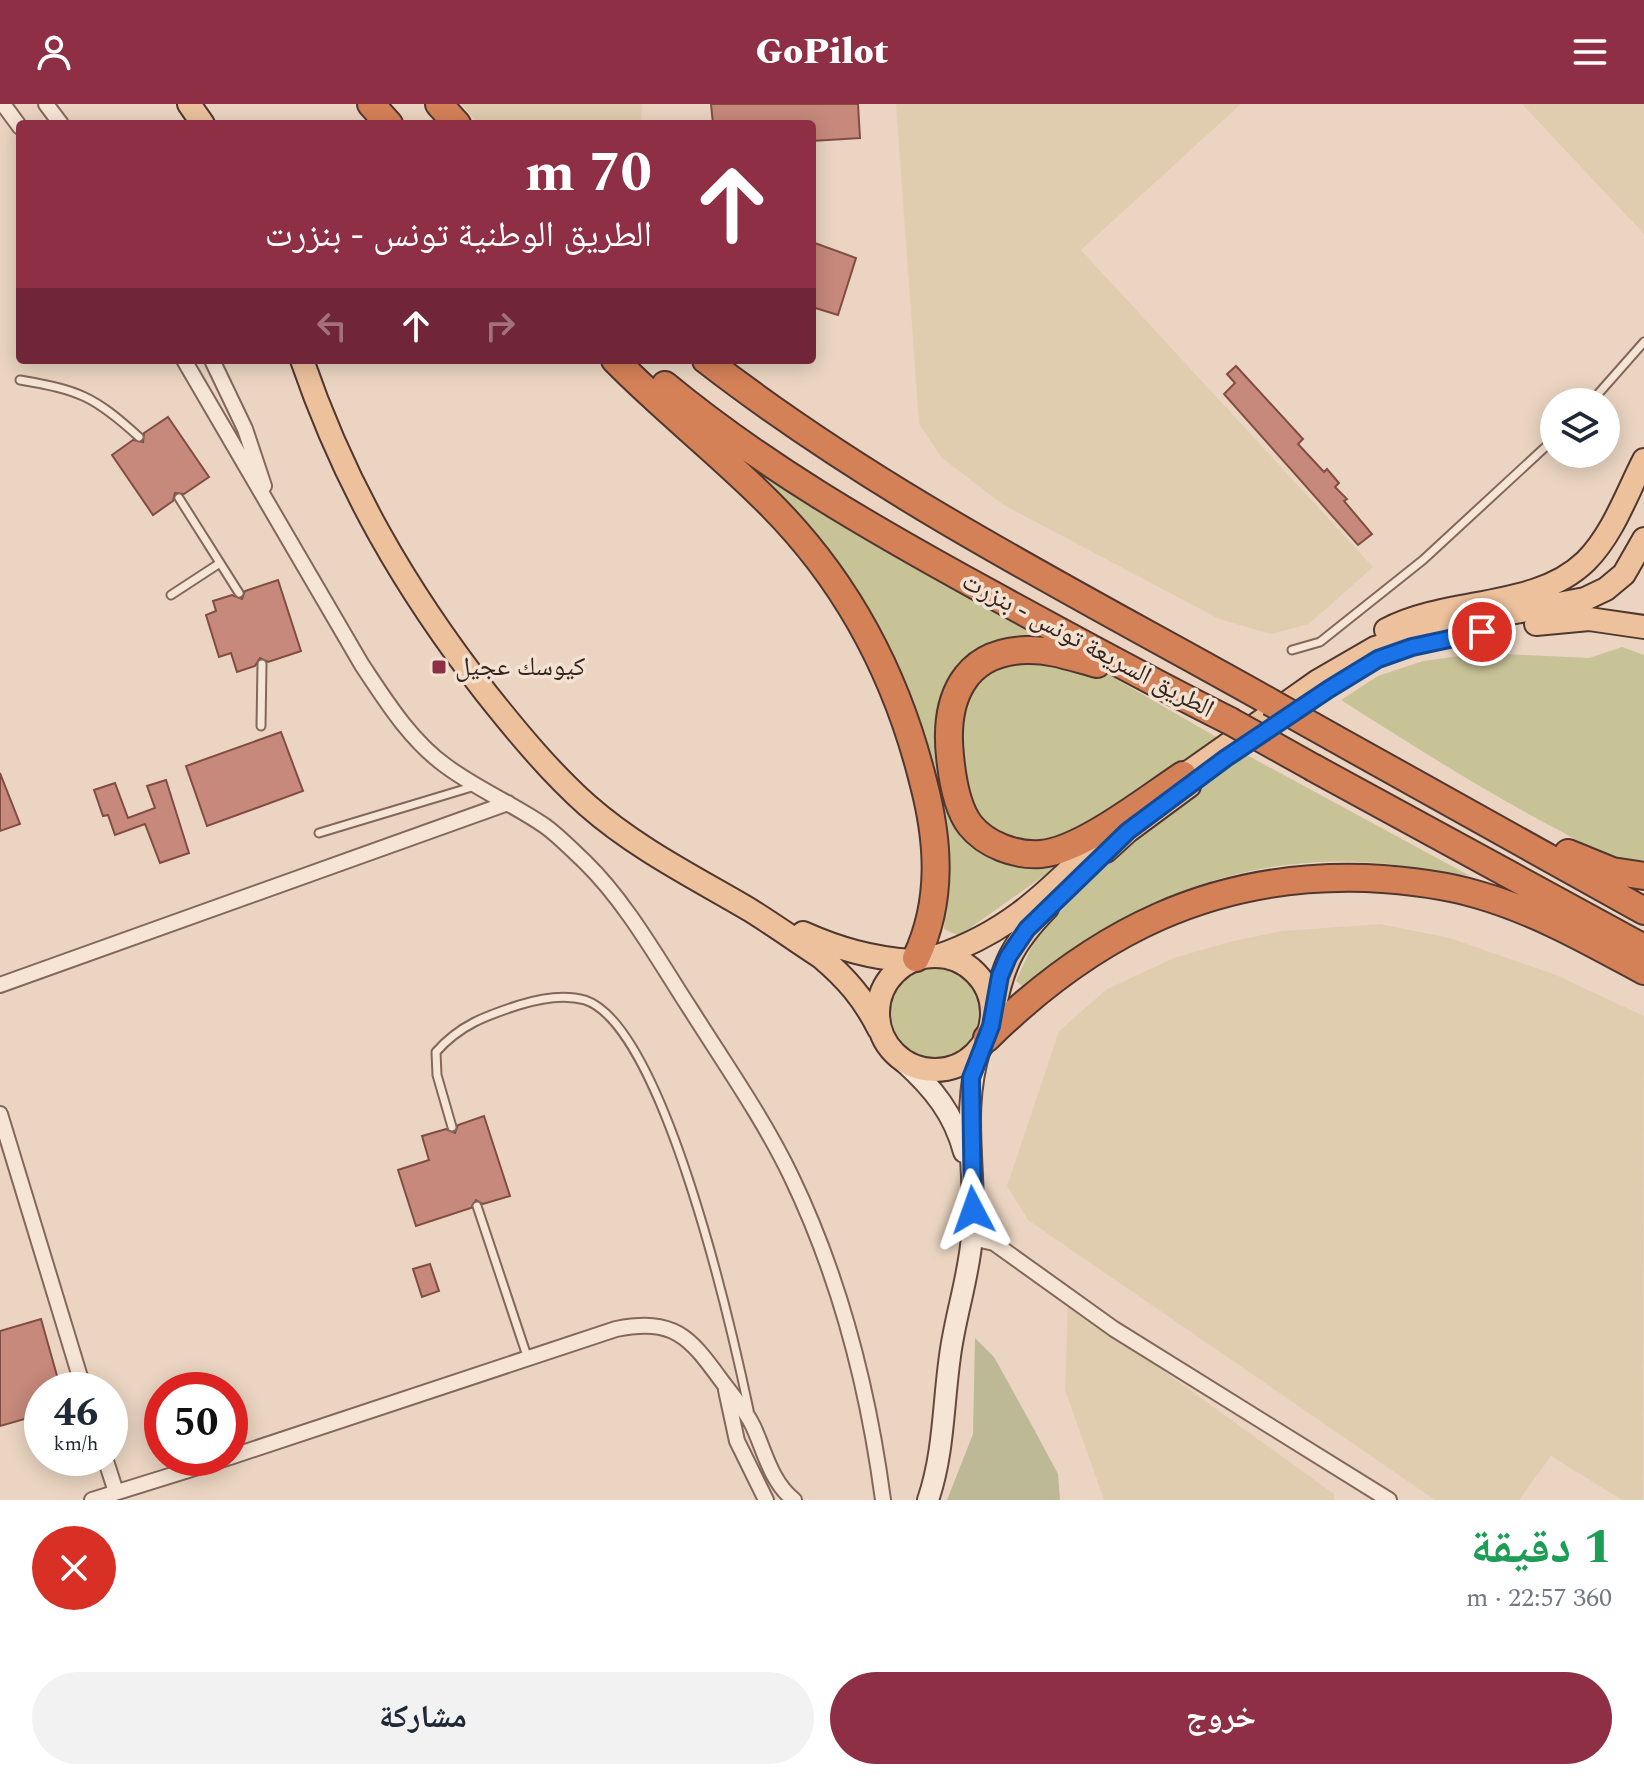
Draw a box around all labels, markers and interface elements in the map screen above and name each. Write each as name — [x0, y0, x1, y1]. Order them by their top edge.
text: GoPilot — [756, 25, 888, 80]
icon: person — [32, 30, 76, 74]
icon: menu — [1568, 30, 1612, 74]
text: 70 m — [525, 131, 652, 216]
icon: ahead — [680, 152, 784, 256]
text: الطريق الوطنية تونس - بنزرت — [265, 208, 652, 263]
icon: left — [310, 304, 354, 348]
icon: ahead — [394, 304, 438, 348]
icon: right — [478, 304, 522, 348]
map controls — [1540, 388, 1620, 468]
button: layers — [1540, 388, 1620, 468]
street label: الطريق السريعة تونس - بنزرت — [955, 561, 1221, 729]
pin — [1448, 598, 1516, 666]
icon: arrive — [1460, 610, 1504, 654]
place label: كيوسك عجيل — [455, 647, 585, 687]
marker: كيوسك عجيل — [430, 658, 448, 676]
position arrow — [931, 1168, 1015, 1252]
speed limit sign: 50 — [144, 1372, 248, 1476]
text: 46 — [54, 1383, 98, 1444]
text: km/h — [54, 1429, 99, 1459]
text: 1 دقيقة — [1470, 1511, 1612, 1584]
button: close — [32, 1526, 116, 1610]
text: 360 m · 22:57 — [1466, 1578, 1612, 1618]
button: مشاركة — [32, 1672, 814, 1764]
button: خروج — [830, 1672, 1612, 1764]

